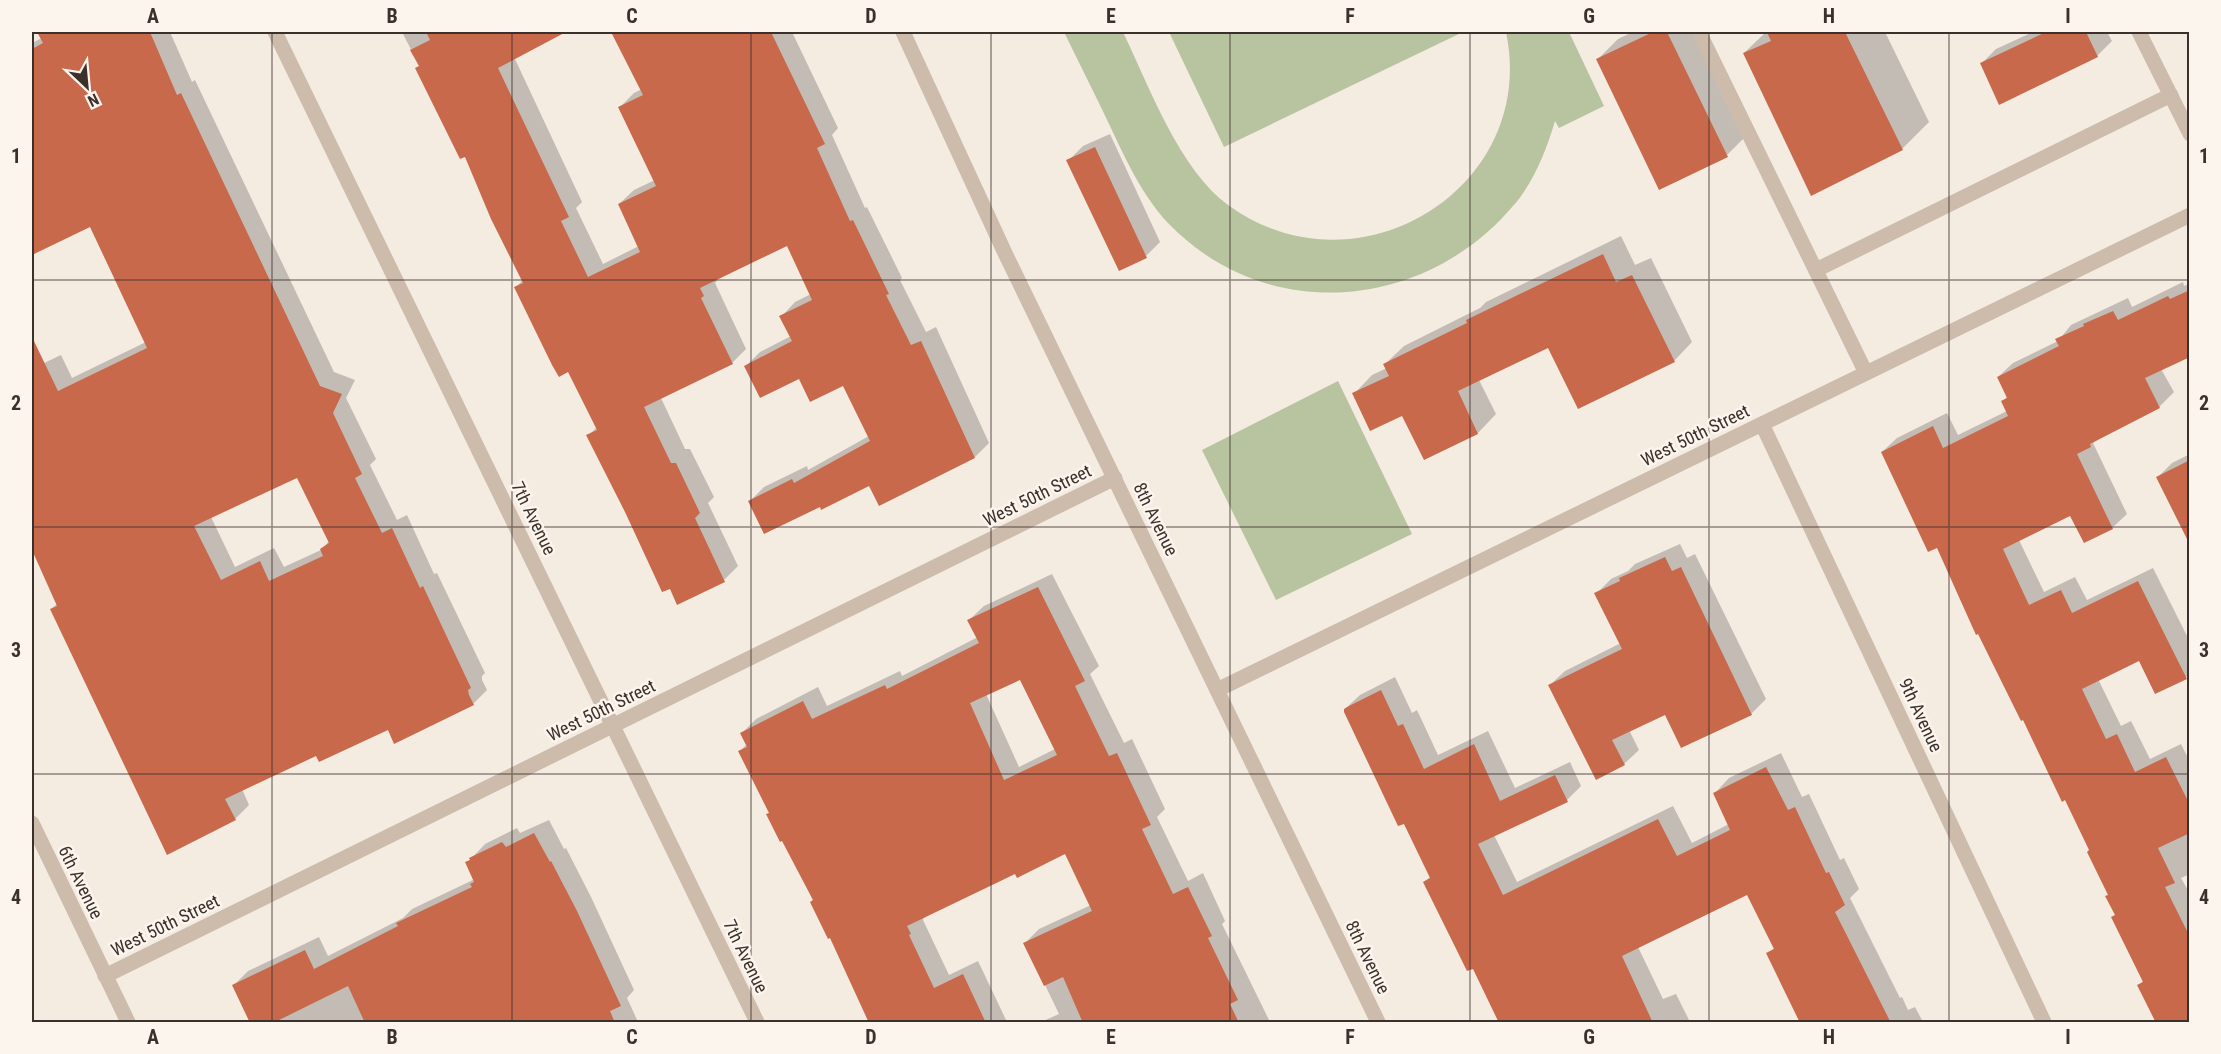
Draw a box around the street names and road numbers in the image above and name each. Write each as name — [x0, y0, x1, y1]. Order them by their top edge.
street label: West 50th Street — [1638, 400, 1752, 470]
street label: West 50th Street — [980, 460, 1094, 530]
street label: 7th Avenue — [507, 478, 561, 558]
street label: 8th Avenue — [1129, 479, 1183, 559]
street label: West 50th Street — [544, 675, 658, 745]
street label: 9th Avenue — [1895, 675, 1947, 755]
street label: 6th Avenue — [54, 842, 108, 922]
street label: West 50th Street — [108, 890, 222, 960]
street label: 7th Avenue — [719, 916, 773, 996]
street label: 8th Avenue — [1341, 917, 1395, 997]

